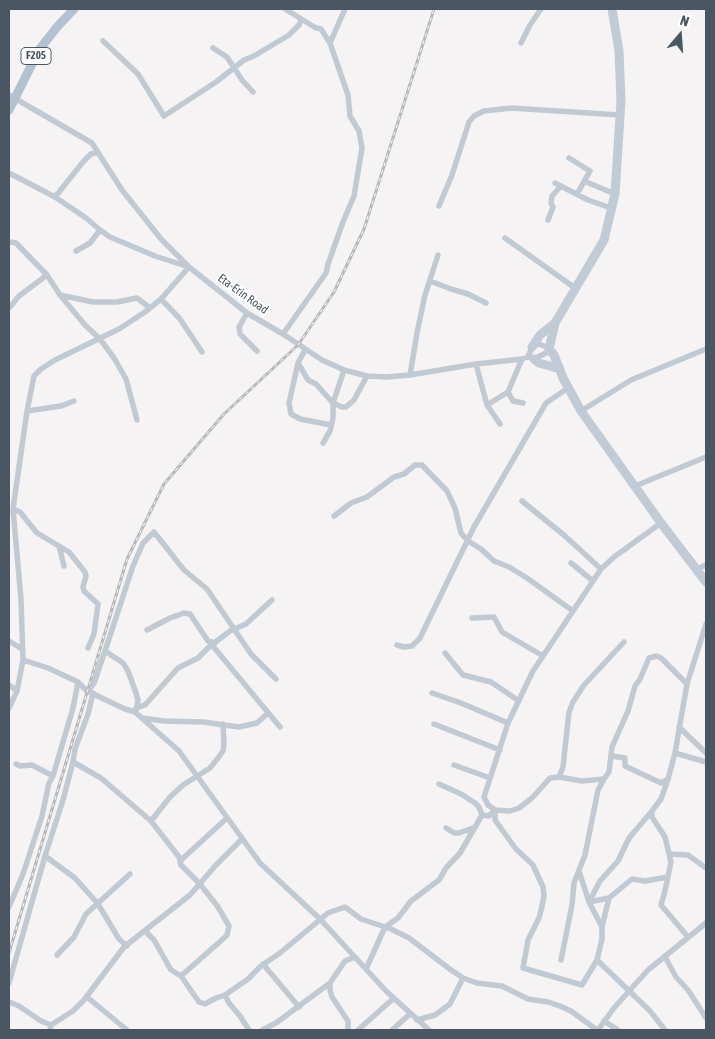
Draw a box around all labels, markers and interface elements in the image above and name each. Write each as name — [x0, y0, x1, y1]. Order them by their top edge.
north arrow — [655, 10, 705, 60]
text: N — [678, 12, 691, 30]
road number: F205 — [21, 48, 51, 64]
street label: Eta-Erin Road — [215, 271, 271, 317]

